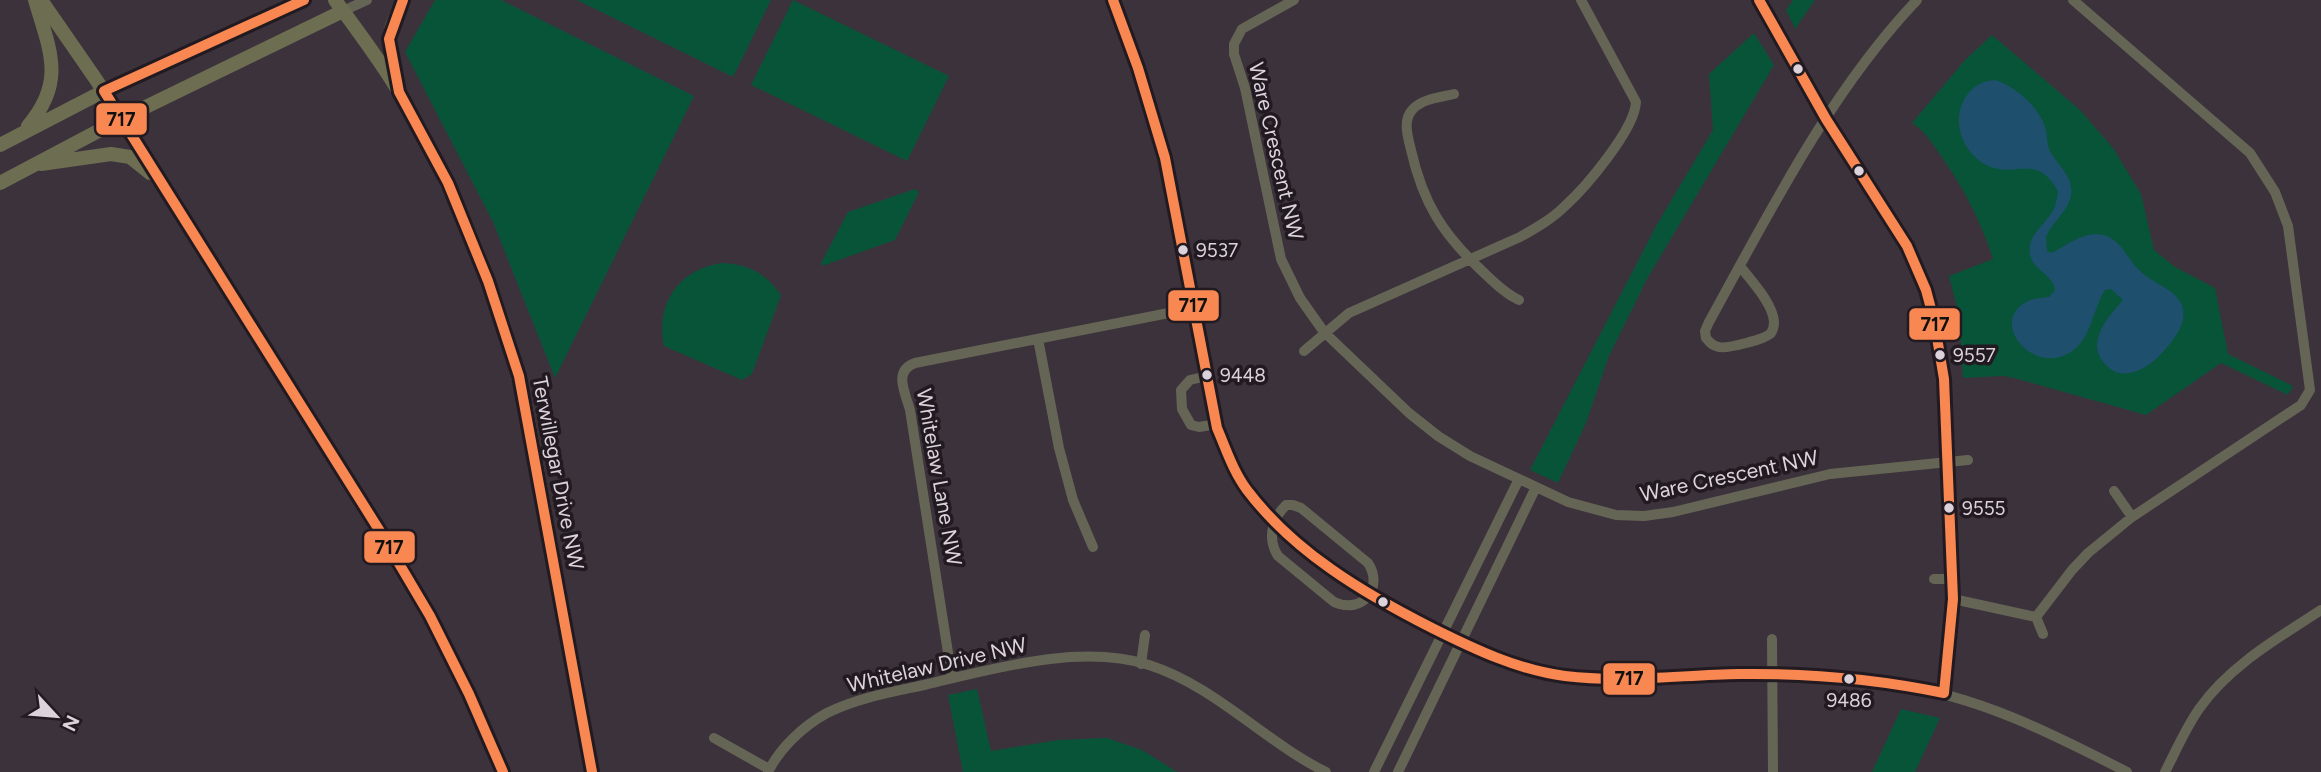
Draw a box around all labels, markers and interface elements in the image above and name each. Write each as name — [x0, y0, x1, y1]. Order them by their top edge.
street label: Ware Crescent NW — [1244, 60, 1309, 242]
unlabelled marker — [1791, 62, 1805, 76]
line badge: 717 — [95, 102, 148, 136]
text: 717 — [106, 108, 136, 131]
unlabelled marker — [1852, 164, 1866, 178]
place label: 9537 — [1196, 239, 1238, 262]
marker: 9537 — [1176, 243, 1190, 257]
line badge: 717 — [1167, 289, 1220, 322]
text: 717 — [1178, 294, 1208, 317]
line badge: 717 — [1908, 307, 1961, 341]
text: 717 — [1920, 313, 1950, 336]
place label: 9557 — [1953, 344, 1996, 367]
marker: 9557 — [1933, 348, 1947, 362]
place label: 9448 — [1220, 364, 1266, 387]
marker: 9448 — [1200, 368, 1214, 382]
street label: Terwillegar Drive NW — [527, 374, 589, 572]
street label: Whitelaw Lane NW — [912, 386, 967, 567]
street label: Ware Crescent NW — [1638, 444, 1820, 507]
place label: 9555 — [1962, 497, 2006, 520]
marker: 9555 — [1942, 501, 1956, 515]
line badge: 717 — [363, 530, 416, 564]
text: 717 — [374, 536, 404, 559]
unlabelled marker — [1376, 595, 1390, 609]
street label: Whitelaw Drive NW — [845, 632, 1029, 697]
line badge: 717 — [1602, 662, 1656, 696]
text: 717 — [1614, 667, 1644, 690]
marker: 9486 — [1842, 672, 1856, 686]
north arrow — [21, 681, 91, 751]
place label: 9486 — [1827, 689, 1872, 712]
text: N — [57, 712, 84, 735]

